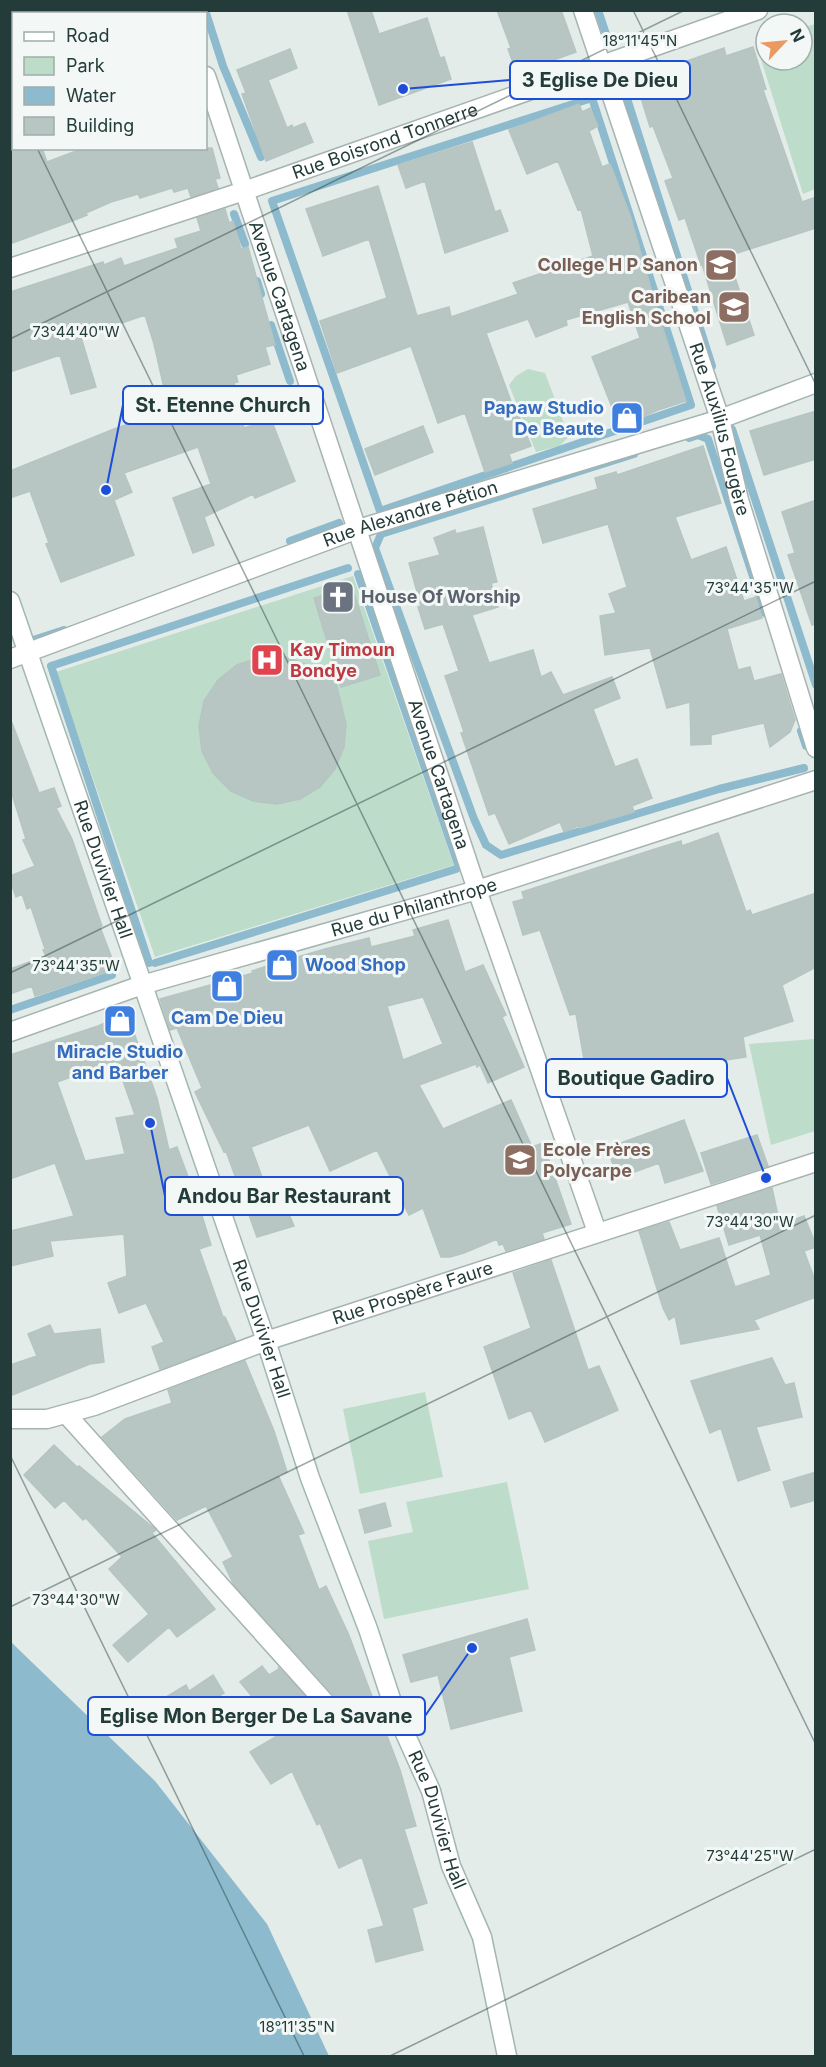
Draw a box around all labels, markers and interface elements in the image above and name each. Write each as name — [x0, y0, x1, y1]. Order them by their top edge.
legend — [12, 12, 207, 150]
north arrow — [754, 12, 814, 72]
text: Road — [66, 25, 109, 46]
text: N — [786, 26, 809, 45]
text: 18°11'45"N — [603, 31, 677, 50]
text: Park — [66, 55, 105, 76]
callout: 3 Eglise De Dieu — [510, 61, 690, 99]
text: 3 Eglise De Dieu — [522, 68, 678, 92]
text: Water — [66, 85, 116, 106]
street label: Rue Boisrond Tonnerre — [289, 99, 481, 183]
text: Building — [66, 115, 134, 136]
street label: Avenue Cartagena — [245, 218, 315, 374]
school or university icon: College H P Sanon — [703, 247, 739, 283]
place label: College H P Sanon — [537, 254, 698, 275]
place label: Caribean English School — [582, 286, 711, 328]
school or university icon: Caribean English School — [716, 289, 752, 325]
text: 73°44'40"W — [32, 322, 120, 341]
street label: Rue Auxilius Fougère — [685, 340, 754, 518]
callout: St. Etenne Church — [123, 386, 323, 424]
text: St. Etenne Church — [135, 393, 311, 417]
place label: Papaw Studio De Beaute — [484, 397, 604, 439]
shop icon: Papaw Studio De Beaute — [609, 400, 645, 436]
street label: Rue Alexandre Pétion — [320, 476, 500, 551]
text: 73°44'35"W — [706, 578, 794, 597]
church icon: House Of Worship — [320, 579, 356, 615]
place label: House Of Worship — [361, 586, 521, 607]
place label: Kay Timoun Bondye — [290, 639, 395, 681]
hospital icon: Kay Timoun Bondye — [249, 642, 285, 678]
street label: Avenue Cartagena — [404, 696, 474, 852]
street label: Rue Duvivier Hall — [70, 797, 137, 941]
street label: Rue du Philanthrope — [329, 873, 500, 941]
shop icon: Wood Shop — [264, 947, 300, 983]
place label: Wood Shop — [305, 954, 406, 975]
text: 73°44'35"W — [32, 956, 120, 975]
shop icon: Cam De Dieu — [209, 968, 245, 1004]
shop icon: Miracle Studio and Barber — [102, 1003, 138, 1039]
place label: Cam De Dieu — [171, 1007, 283, 1028]
place label: Miracle Studio and Barber — [57, 1041, 183, 1083]
callout: Boutique Gadiro — [546, 1059, 727, 1097]
text: Boutique Gadiro — [558, 1066, 714, 1090]
place label: Ecole Frères Polycarpe — [543, 1139, 651, 1181]
school or university icon: Ecole Frères Polycarpe — [502, 1142, 538, 1178]
callout: Andou Bar Restaurant — [165, 1177, 403, 1215]
text: Andou Bar Restaurant — [177, 1184, 391, 1208]
text: 73°44'30"W — [706, 1212, 794, 1231]
street label: Rue Duvivier Hall — [229, 1257, 295, 1401]
street label: Rue Prospère Faure — [330, 1257, 496, 1329]
text: 73°44'30"W — [32, 1590, 120, 1609]
callout: Eglise Mon Berger De La Savane — [88, 1697, 425, 1735]
text: Eglise Mon Berger De La Savane — [100, 1704, 412, 1728]
street label: Rue Duvivier Hall — [404, 1747, 471, 1892]
text: 73°44'25"W — [706, 1846, 794, 1865]
text: 18°11'35"N — [259, 2017, 335, 2036]

